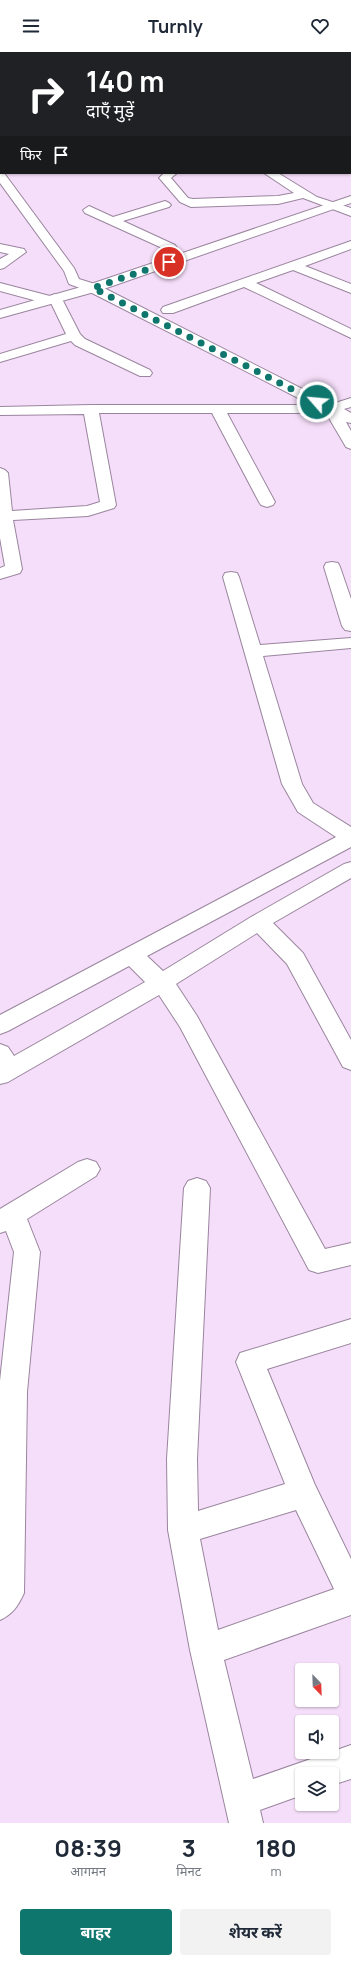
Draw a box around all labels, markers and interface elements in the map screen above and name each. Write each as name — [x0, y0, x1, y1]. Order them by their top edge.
text: Turnly — [148, 14, 203, 38]
icon: menu — [20, 15, 42, 37]
icon: heart — [309, 15, 331, 37]
text: 140 m — [86, 62, 165, 100]
icon: right — [20, 68, 72, 120]
text: दाएँ मुड़ें — [86, 98, 134, 122]
text: फिर — [20, 144, 42, 165]
icon: arrive — [50, 144, 72, 166]
pin — [152, 245, 186, 279]
icon: arrive — [158, 251, 180, 273]
position arrow — [296, 381, 338, 423]
north arrow — [295, 1663, 339, 1707]
map controls — [295, 1663, 339, 1811]
button: sound — [295, 1715, 339, 1759]
button: layers — [295, 1767, 339, 1811]
text: 08:39 — [54, 1831, 122, 1864]
text: 3 — [182, 1831, 196, 1864]
text: 180 — [256, 1831, 297, 1864]
text: आगमन — [70, 1862, 106, 1880]
text: मिनट — [176, 1862, 201, 1880]
text: m — [271, 1862, 282, 1880]
button: बाहर — [20, 1909, 172, 1955]
button: शेयर करें — [180, 1909, 331, 1955]

